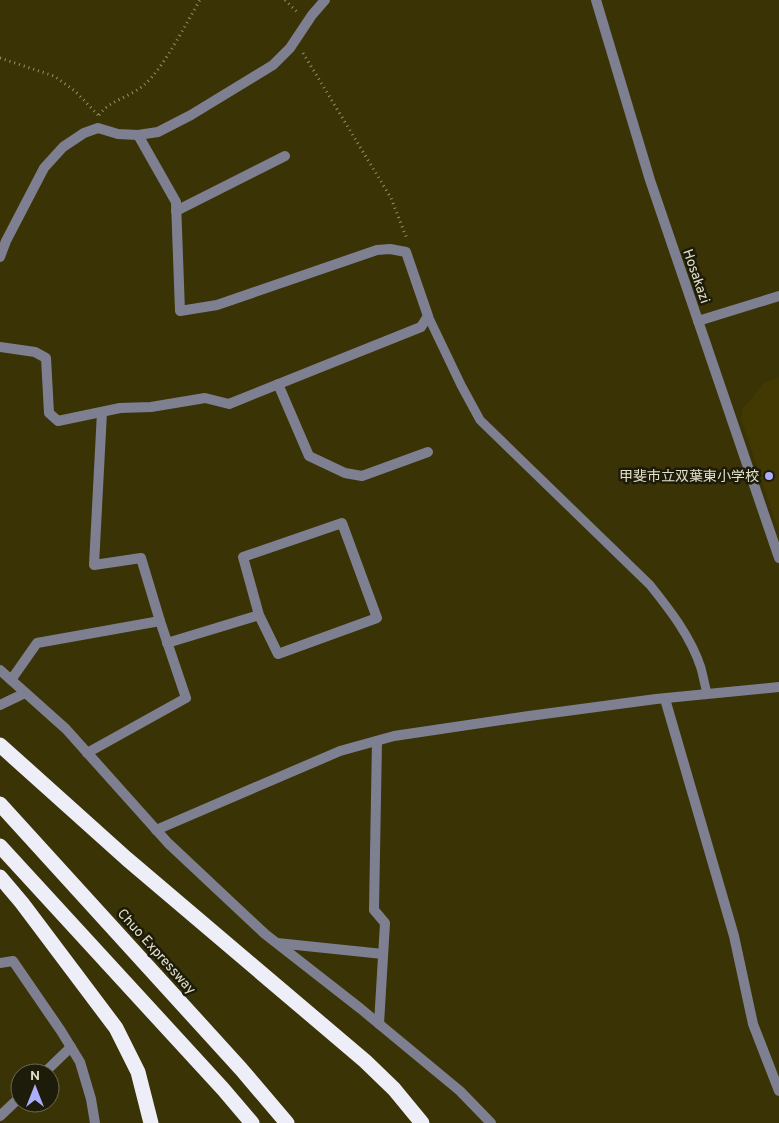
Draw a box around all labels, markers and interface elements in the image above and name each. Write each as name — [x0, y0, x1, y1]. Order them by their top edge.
street label: Hosakazi — [678, 247, 713, 306]
place label: 甲斐市立双葉東小学校 — [619, 469, 759, 486]
marker: 甲斐市立双葉東小学校 — [763, 470, 775, 482]
street label: Chuo Expressway — [113, 906, 199, 998]
north arrow — [10, 1063, 60, 1113]
text: N — [30, 1068, 40, 1085]

